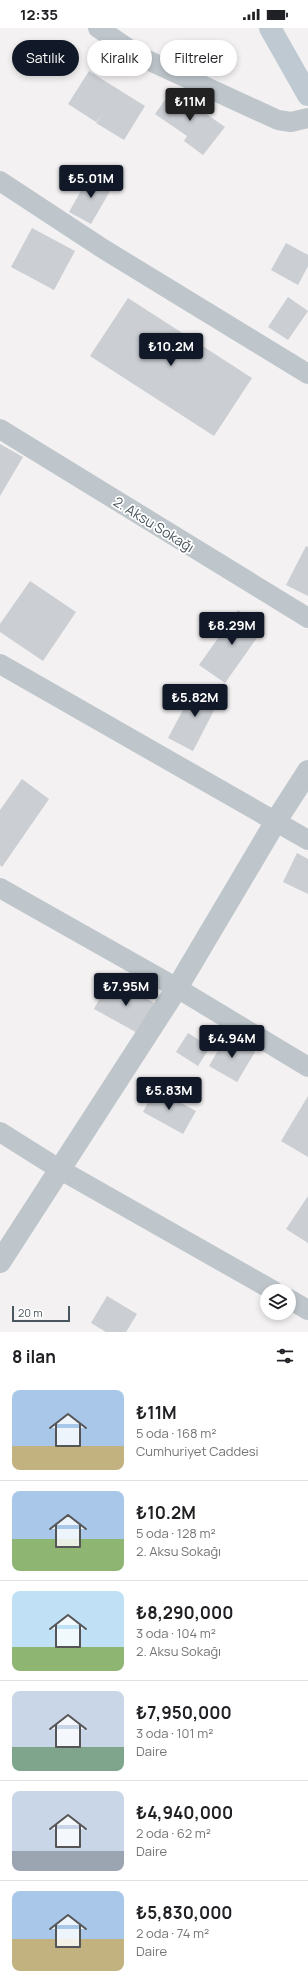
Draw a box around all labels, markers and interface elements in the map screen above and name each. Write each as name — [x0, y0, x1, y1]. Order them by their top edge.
text: 12:35 — [20, 4, 58, 25]
chip: Satılık — [12, 40, 79, 76]
chip: Kiralık — [87, 40, 152, 76]
chip: Filtreler — [160, 40, 237, 76]
pin: ₺11M — [166, 88, 214, 122]
text: ₺11M — [174, 92, 206, 110]
pin: ₺5.01M — [58, 165, 124, 199]
text: ₺5.01M — [68, 169, 114, 187]
pin: ₺10.2M — [138, 333, 204, 367]
text: ₺10.2M — [148, 337, 194, 355]
street label: 2. Aksu Sokağı — [110, 492, 198, 556]
pin: ₺8.29M — [199, 612, 265, 646]
text: ₺8.29M — [208, 616, 256, 634]
pin: ₺5.82M — [162, 684, 228, 718]
text: ₺5.82M — [172, 688, 218, 706]
pin: ₺7.95M — [93, 973, 159, 1007]
text: ₺7.95M — [103, 977, 149, 995]
pin: ₺4.94M — [199, 1025, 265, 1059]
text: ₺4.94M — [208, 1029, 256, 1047]
pin: ₺5.83M — [136, 1077, 202, 1111]
text: ₺5.83M — [146, 1081, 192, 1099]
map controls — [260, 1284, 296, 1320]
button: layers — [260, 1284, 296, 1320]
scale bar — [12, 1304, 70, 1323]
text: 20 m — [18, 1305, 43, 1320]
text: 8 ilan — [12, 1345, 56, 1368]
icon: filters — [274, 1345, 296, 1367]
text: ₺11M — [136, 1401, 177, 1424]
icon: home — [44, 1406, 92, 1454]
text: 5 oda · 168 m² — [136, 1424, 216, 1442]
text: Cumhuriyet Caddesi — [136, 1442, 259, 1460]
text: ₺10.2M — [136, 1501, 196, 1524]
icon: home — [44, 1507, 92, 1555]
text: 5 oda · 128 m² — [136, 1524, 216, 1542]
text: 2. Aksu Sokağı — [136, 1542, 221, 1560]
text: ₺8,290,000 — [136, 1601, 233, 1624]
icon: home — [44, 1607, 92, 1655]
text: 3 oda · 104 m² — [136, 1624, 216, 1642]
text: 2. Aksu Sokağı — [136, 1642, 221, 1660]
text: ₺7,950,000 — [136, 1701, 232, 1724]
icon: home — [44, 1707, 92, 1755]
text: 3 oda · 101 m² — [136, 1724, 213, 1742]
text: Daire — [136, 1742, 167, 1760]
text: ₺4,940,000 — [136, 1801, 233, 1824]
icon: home — [44, 1807, 92, 1855]
text: 2 oda · 62 m² — [136, 1824, 211, 1842]
text: Daire — [136, 1842, 167, 1860]
text: ₺5,830,000 — [136, 1901, 233, 1924]
icon: home — [44, 1907, 92, 1955]
text: 2 oda · 74 m² — [136, 1924, 209, 1942]
text: Daire — [136, 1942, 167, 1960]

